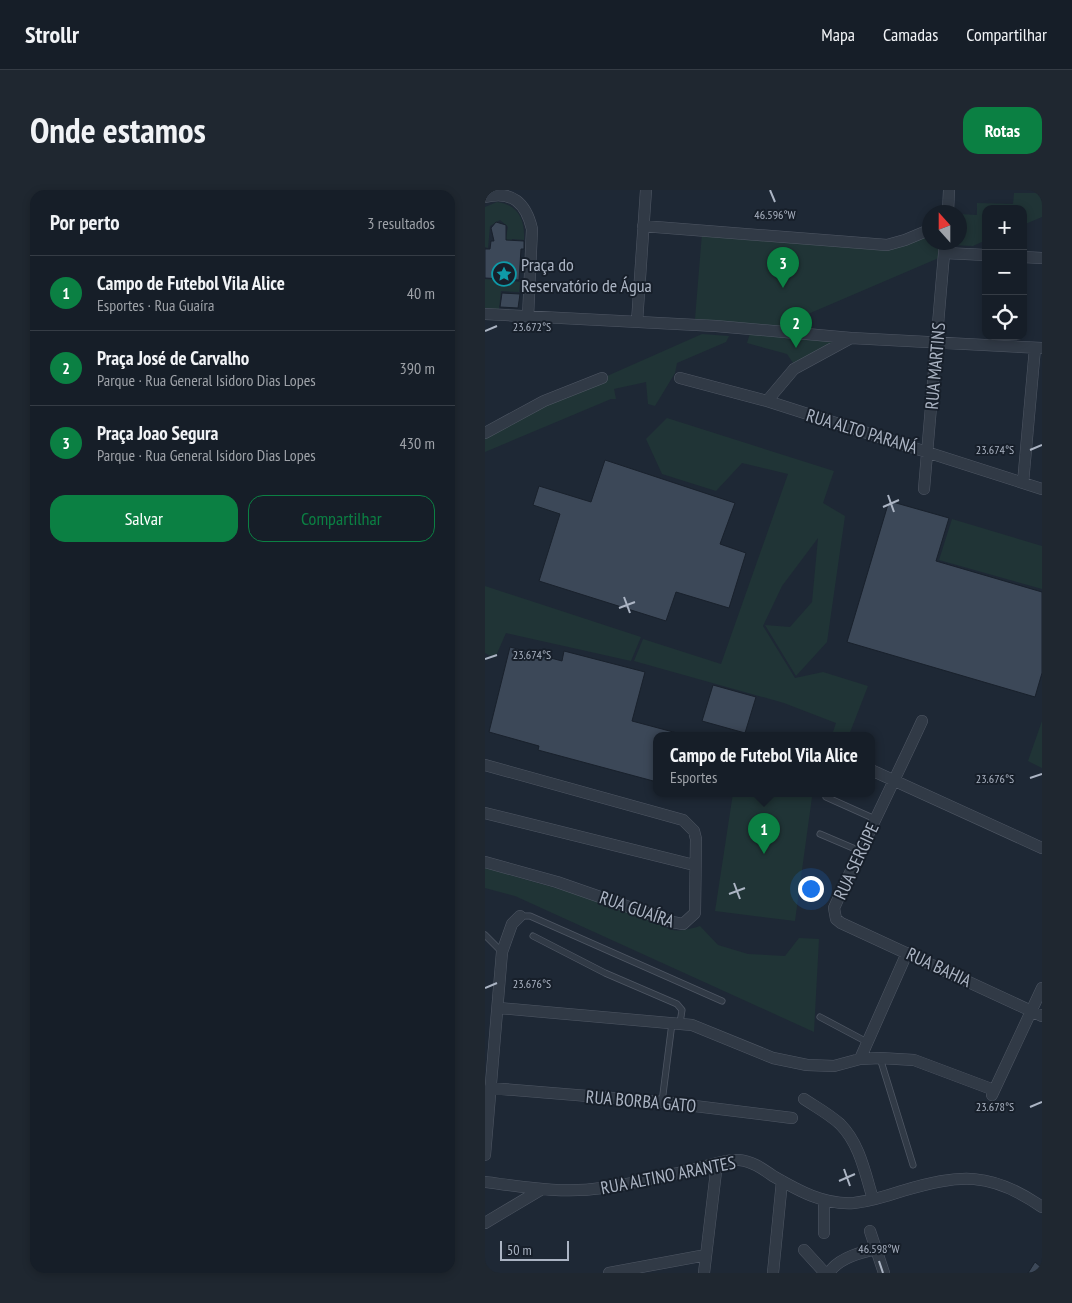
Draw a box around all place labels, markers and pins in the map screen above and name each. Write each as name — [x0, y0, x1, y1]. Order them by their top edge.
pin: 3 — [767, 247, 799, 288]
place label: Praça do Reservatório de Água — [521, 253, 652, 297]
place icon: Praça do Reservatório de Água — [491, 261, 517, 287]
pin: 2 — [780, 307, 812, 348]
pin: 1 — [748, 813, 780, 854]

